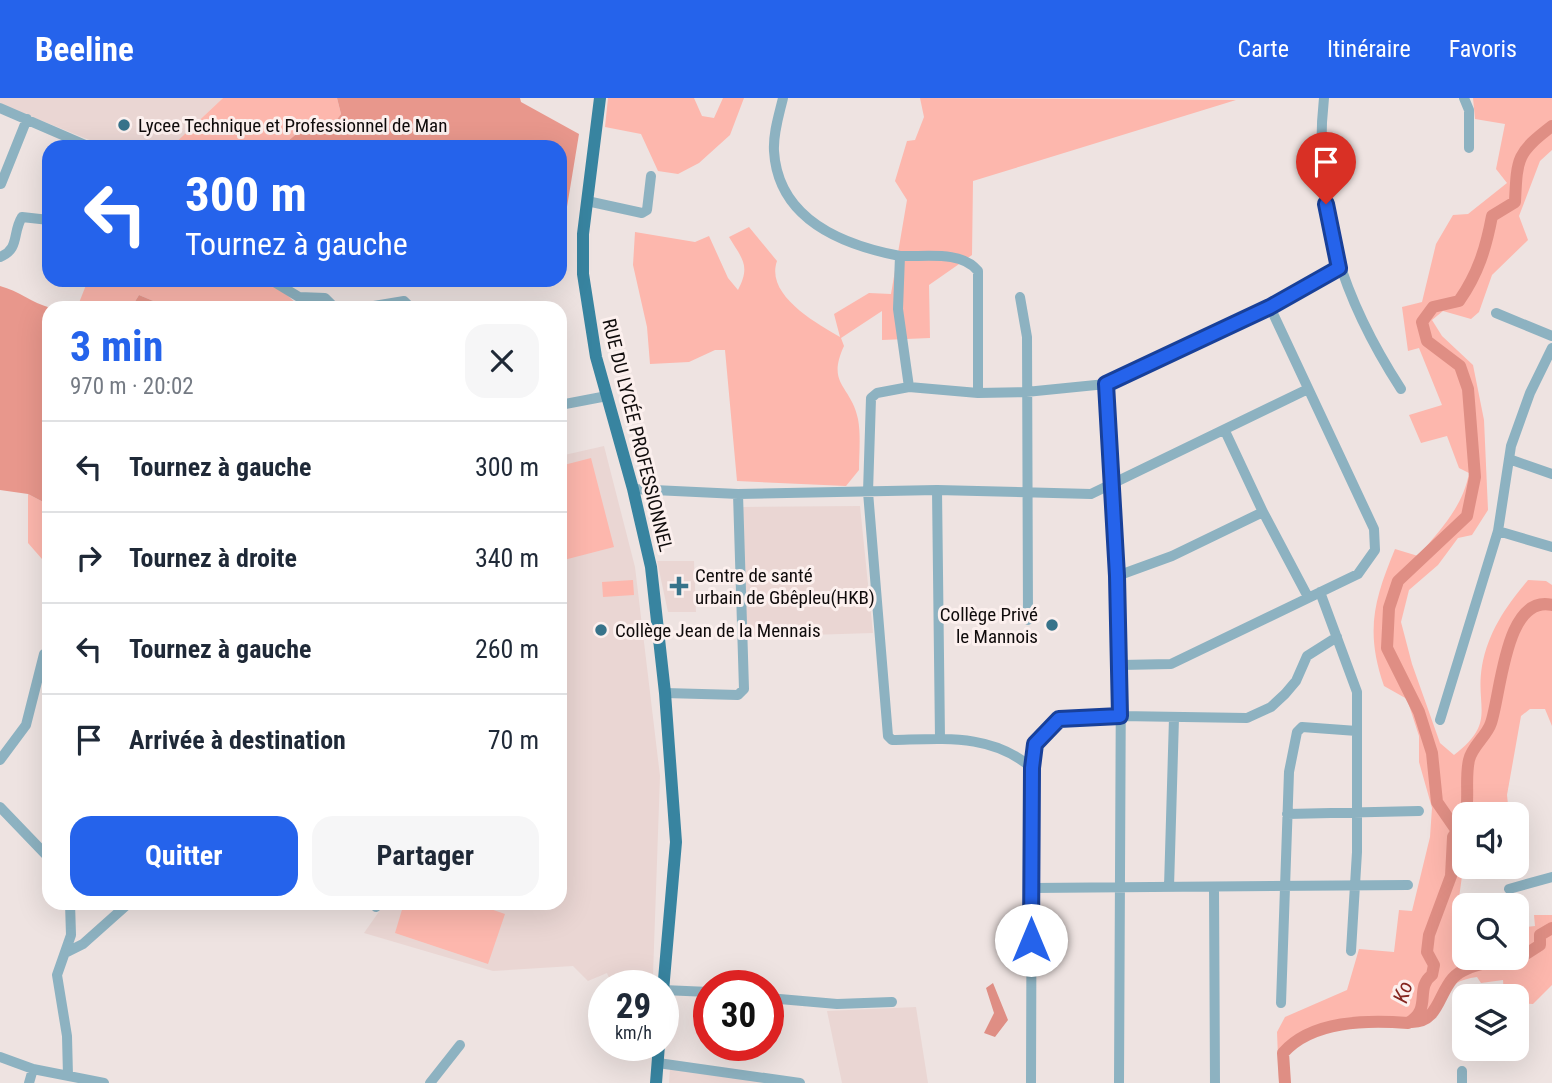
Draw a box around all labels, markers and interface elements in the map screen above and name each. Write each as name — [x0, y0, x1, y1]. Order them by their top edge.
text: Beeline — [35, 30, 134, 69]
text: Carte — [1238, 35, 1289, 63]
text: Itinéraire — [1327, 35, 1411, 63]
text: Favoris — [1449, 35, 1517, 63]
place label: Lycee Technique et Professionnel de Man — [138, 114, 447, 137]
marker: Lycee Technique et Professionnel de Man — [116, 117, 132, 133]
pin — [1296, 132, 1356, 204]
icon: arrive — [1307, 143, 1345, 181]
text: 300 m — [185, 166, 307, 223]
icon: left — [70, 168, 161, 259]
text: Tournez à gauche — [185, 225, 408, 263]
street label: RUE DU LYCÉE PROFESSIONNEL — [597, 316, 678, 554]
text: 3 min — [70, 322, 163, 371]
button: close — [465, 324, 539, 398]
text: 970 m · 20:02 — [70, 373, 194, 400]
icon: left — [70, 448, 108, 486]
text: Tournez à gauche — [129, 452, 311, 482]
text: 300 m — [475, 452, 539, 482]
icon: right — [70, 539, 108, 577]
text: Tournez à droite — [129, 543, 297, 573]
text: 340 m — [475, 543, 539, 573]
place label: Centre de santé urbain de Gbêpleu(HKB) — [695, 564, 875, 609]
marker: Centre de santé urbain de Gbêpleu(HKB) — [669, 576, 689, 596]
place label: Collège Privé le Mannois — [940, 603, 1038, 648]
marker: Collège Privé le Mannois — [1044, 617, 1060, 633]
place label: Collège Jean de la Mennais — [615, 619, 821, 642]
marker: Collège Jean de la Mennais — [593, 622, 609, 638]
icon: left — [70, 630, 108, 668]
text: Tournez à gauche — [129, 634, 311, 664]
text: 260 m — [475, 634, 539, 664]
icon: arrive — [70, 721, 108, 759]
text: Arrivée à destination — [129, 725, 346, 755]
text: 70 m — [488, 725, 539, 755]
map controls — [1452, 802, 1529, 1061]
button: sound — [1452, 802, 1529, 879]
button: Quitter — [70, 816, 298, 896]
button: Partager — [312, 816, 539, 896]
button: search — [1452, 893, 1529, 970]
position arrow — [994, 903, 1068, 977]
speed limit sign: 30 — [693, 970, 784, 1061]
water label: Ko — [1388, 978, 1418, 1006]
button: layers — [1452, 984, 1529, 1061]
text: 29 — [616, 986, 651, 1027]
text: km/h — [615, 1022, 652, 1043]

